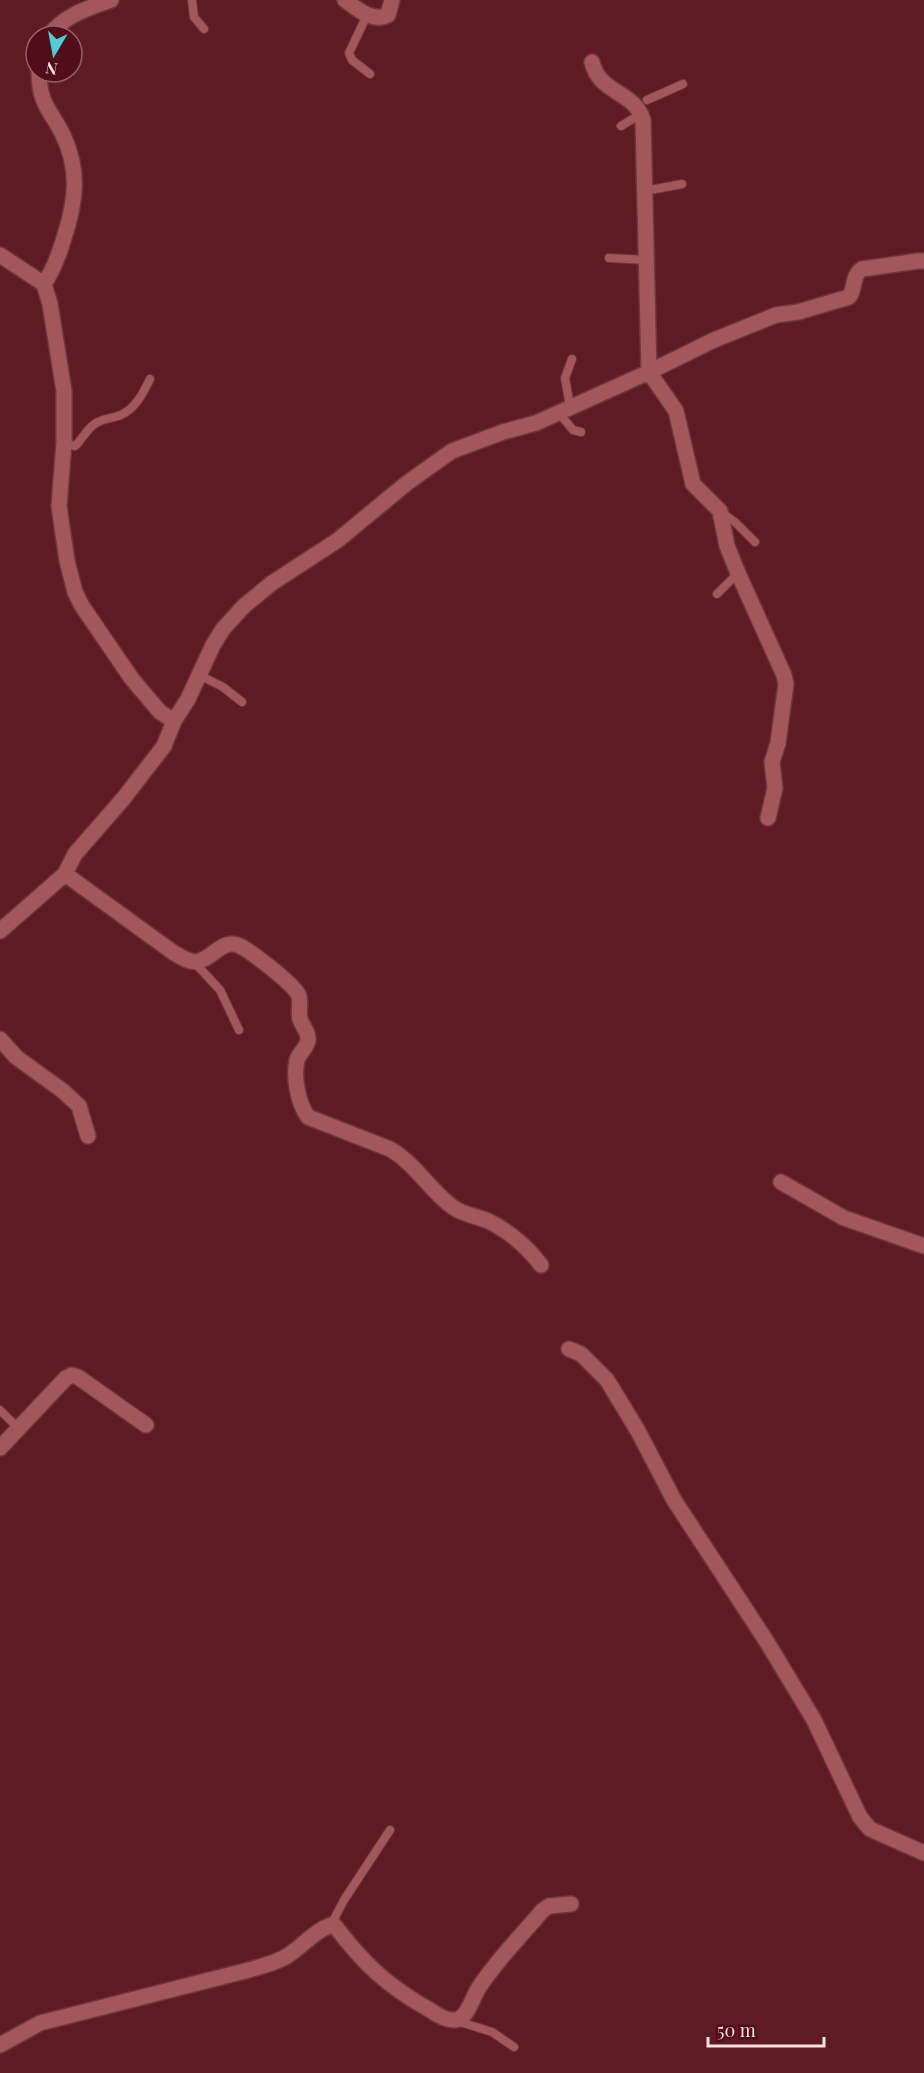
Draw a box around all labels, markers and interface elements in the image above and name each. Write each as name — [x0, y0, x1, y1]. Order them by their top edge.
north arrow — [24, 24, 84, 84]
text: N — [43, 58, 59, 81]
scale bar — [708, 2010, 824, 2048]
text: 50 m — [717, 2018, 756, 2042]

